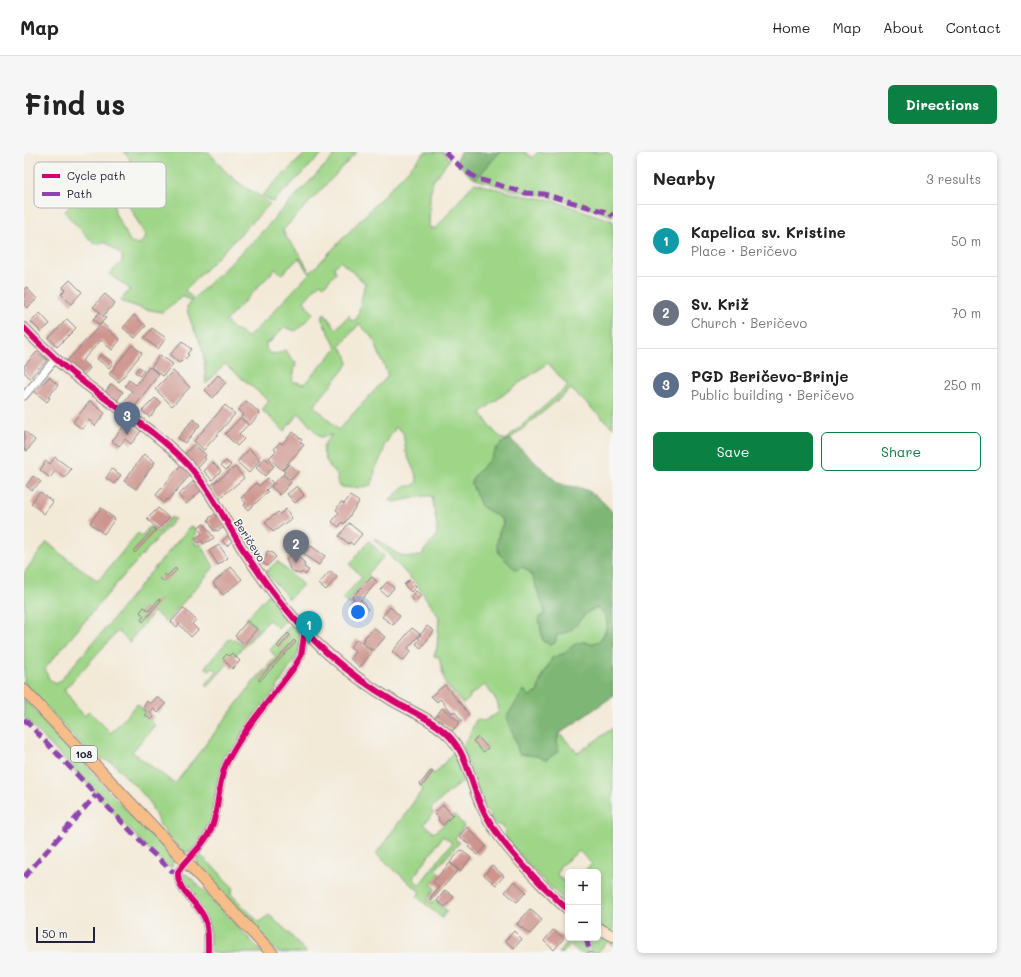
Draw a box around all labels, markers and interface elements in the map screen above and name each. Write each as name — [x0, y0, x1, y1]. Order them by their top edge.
text: Map — [20, 15, 59, 40]
text: Home — [772, 18, 810, 37]
text: Map — [832, 18, 861, 37]
text: About — [883, 18, 924, 37]
text: Contact — [946, 18, 1001, 37]
button: Directions — [888, 85, 997, 124]
text: Find us — [24, 86, 125, 122]
legend — [34, 162, 166, 208]
text: Nearby — [653, 167, 715, 189]
text: Cycle path — [67, 168, 125, 183]
text: 3 results — [926, 170, 981, 187]
text: Path — [67, 186, 92, 201]
text: Kapelica sv. Kristine — [691, 222, 846, 242]
text: 1 — [663, 232, 669, 249]
text: 50 m — [951, 232, 981, 249]
text: Place · Beričevo — [691, 242, 797, 259]
text: Sv. Križ — [691, 294, 749, 314]
text: 2 — [662, 304, 670, 321]
text: 70 m — [951, 304, 981, 321]
text: Church · Beričevo — [691, 314, 807, 331]
text: PGD Beričevo-Brinje — [691, 366, 849, 386]
text: 3 — [662, 376, 670, 393]
text: 250 m — [944, 376, 981, 393]
text: Public building · Beričevo — [691, 386, 854, 403]
pin: 3 — [114, 402, 140, 435]
button: Save — [653, 432, 813, 471]
button: Share — [821, 432, 981, 471]
street label: Beričevo — [231, 516, 269, 565]
pin: 2 — [283, 530, 309, 563]
your location — [348, 602, 368, 622]
pin: 1 — [296, 611, 322, 644]
road number: 108 — [71, 746, 97, 762]
map controls — [565, 869, 601, 941]
button: + — [565, 869, 601, 905]
button: − — [565, 905, 601, 941]
scale bar — [36, 925, 95, 944]
text: 50 m — [42, 926, 68, 941]

